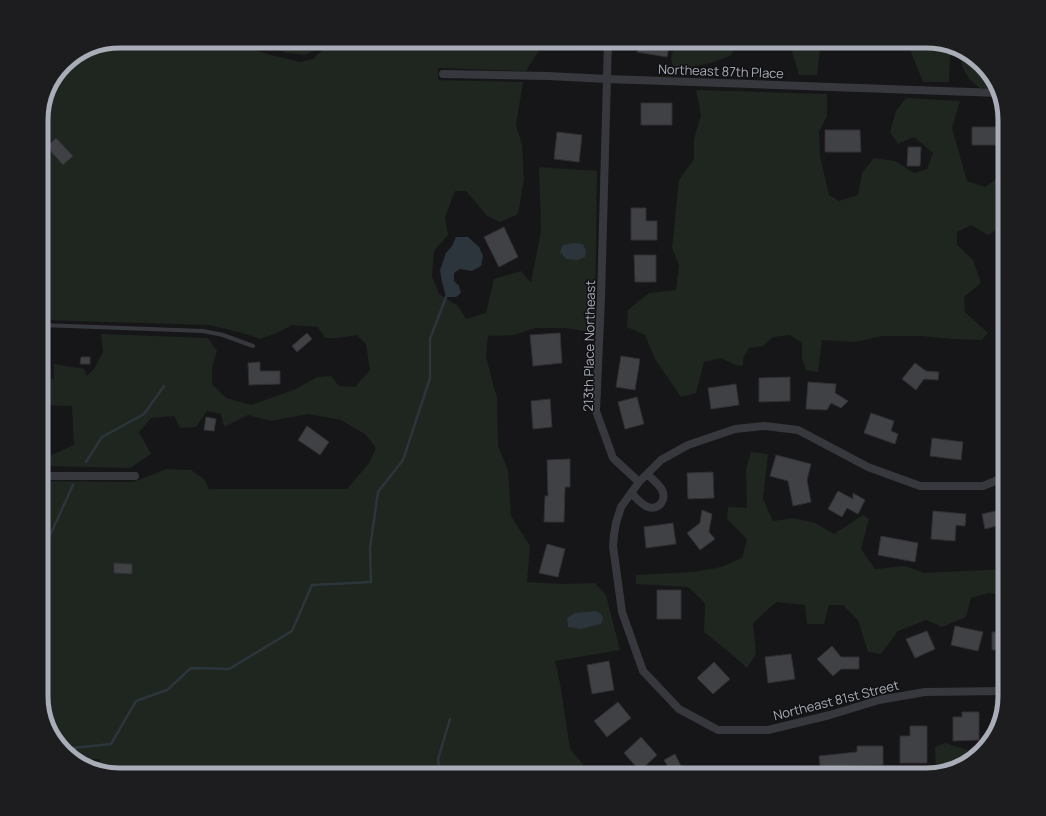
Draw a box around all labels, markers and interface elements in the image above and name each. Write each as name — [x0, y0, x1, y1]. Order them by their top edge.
street label: Northeast 87th Place — [658, 60, 785, 82]
street label: 213th Place Northeast — [579, 280, 599, 412]
street label: Northeast 81st Street — [771, 676, 901, 724]

